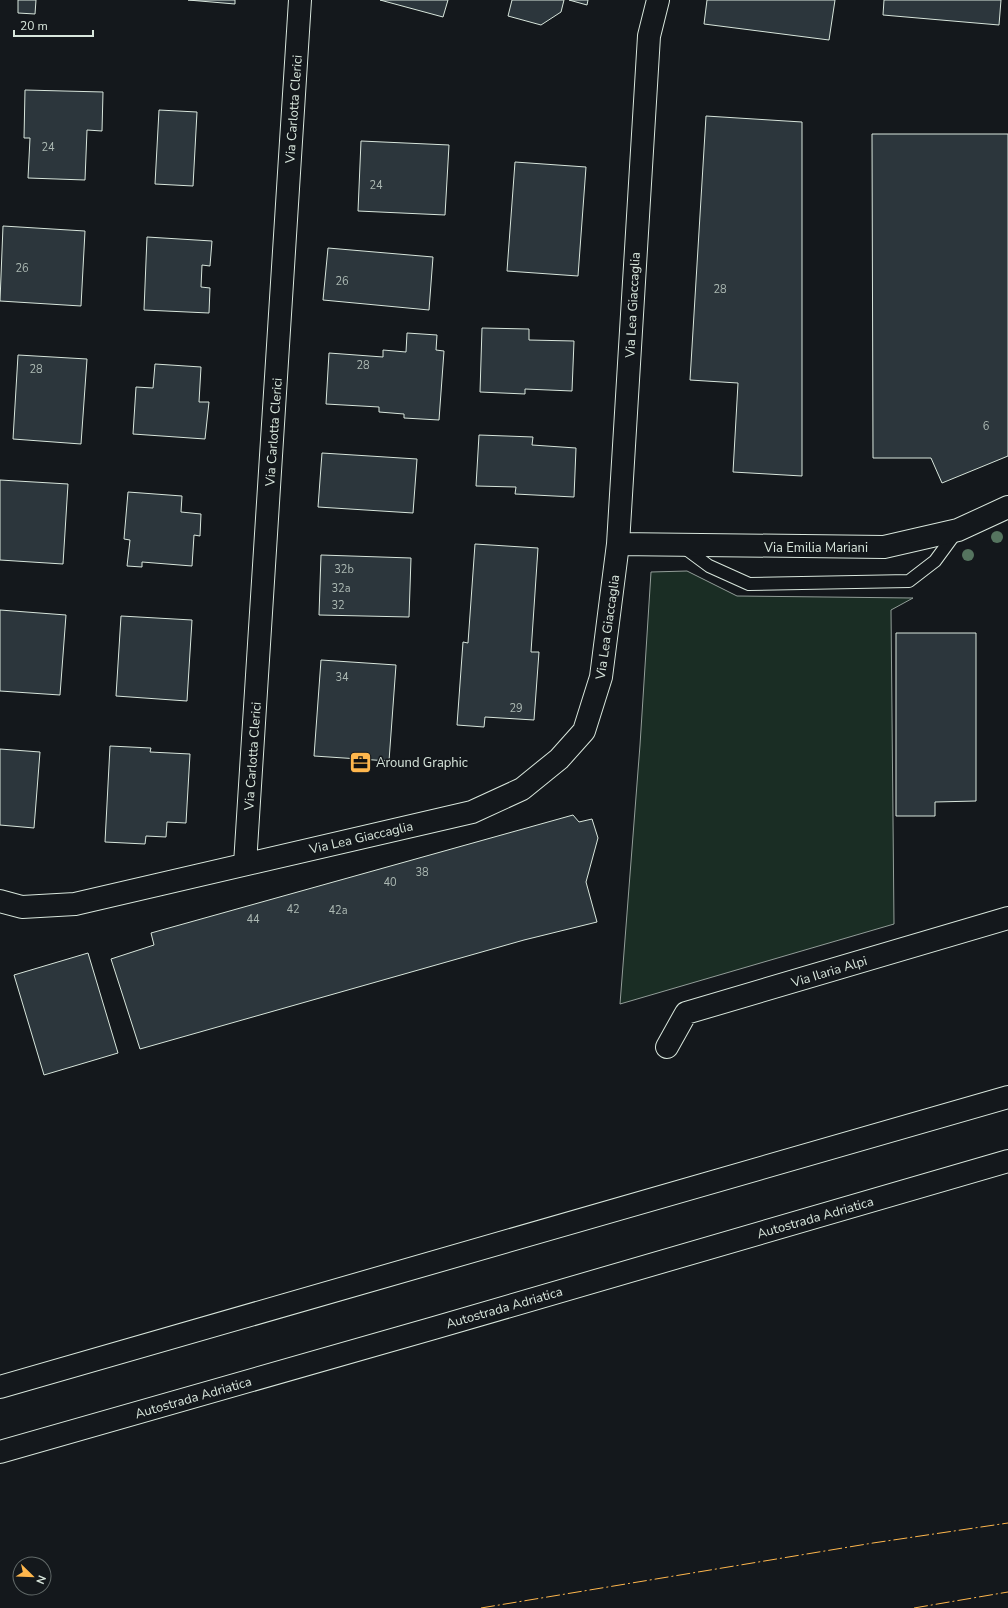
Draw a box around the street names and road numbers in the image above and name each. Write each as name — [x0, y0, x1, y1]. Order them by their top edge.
street label: Via Carlotta Clerici — [281, 54, 307, 165]
street label: Via Lea Giaccaglia — [621, 252, 645, 359]
street label: Via Carlotta Clerici — [261, 377, 287, 488]
street label: Via Emilia Mariani — [763, 539, 868, 557]
street label: Via Lea Giaccaglia — [592, 573, 624, 682]
street label: Via Carlotta Clerici — [240, 701, 266, 812]
street label: Via Lea Giaccaglia — [307, 817, 415, 859]
street label: Via Ilaria Alpi — [788, 952, 869, 992]
street label: Autostrada Adriatica — [755, 1193, 876, 1243]
street label: Autostrada Adriatica — [444, 1283, 565, 1333]
street label: Autostrada Adriatica — [133, 1373, 254, 1423]

